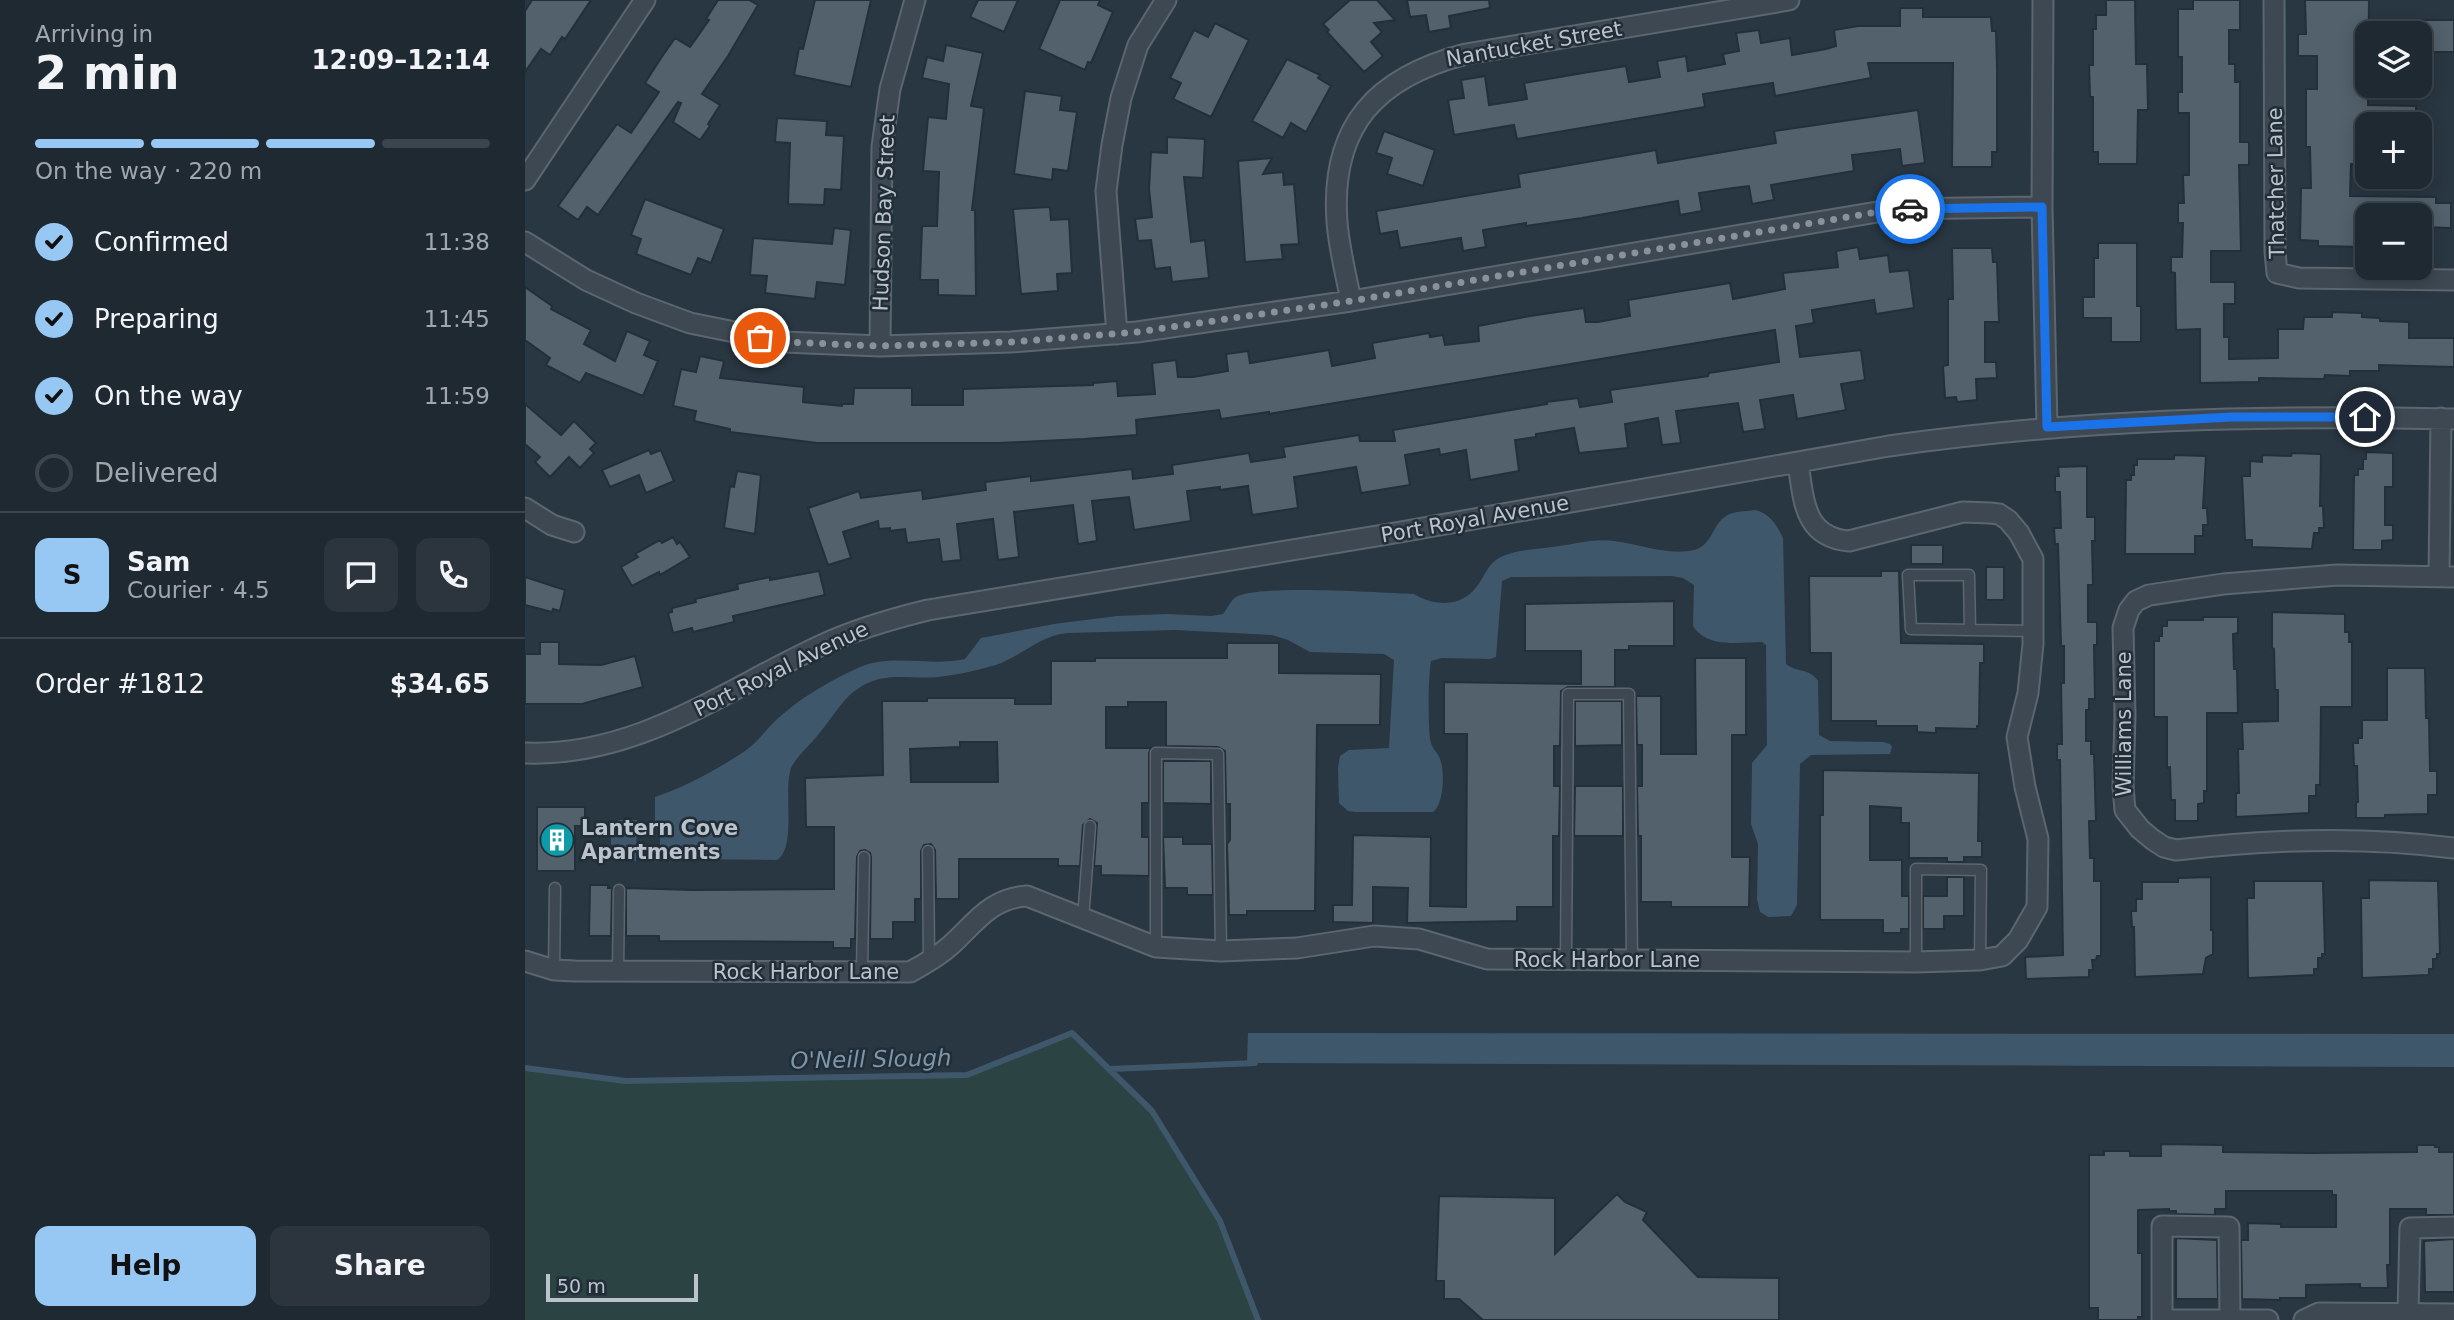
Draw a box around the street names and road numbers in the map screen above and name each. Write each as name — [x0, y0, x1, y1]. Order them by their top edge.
street label: Nantucket Street — [1444, 17, 1624, 71]
street label: Thatcher Lane — [2263, 107, 2289, 260]
street label: Hudson Bay Street — [869, 114, 899, 312]
street label: Port Royal Avenue — [1379, 491, 1571, 547]
street label: Port Royal Avenue — [690, 616, 872, 722]
street label: Williams Lane — [2112, 651, 2136, 797]
street label: Rock Harbor Lane — [1514, 948, 1700, 972]
street label: Rock Harbor Lane — [713, 960, 899, 984]

